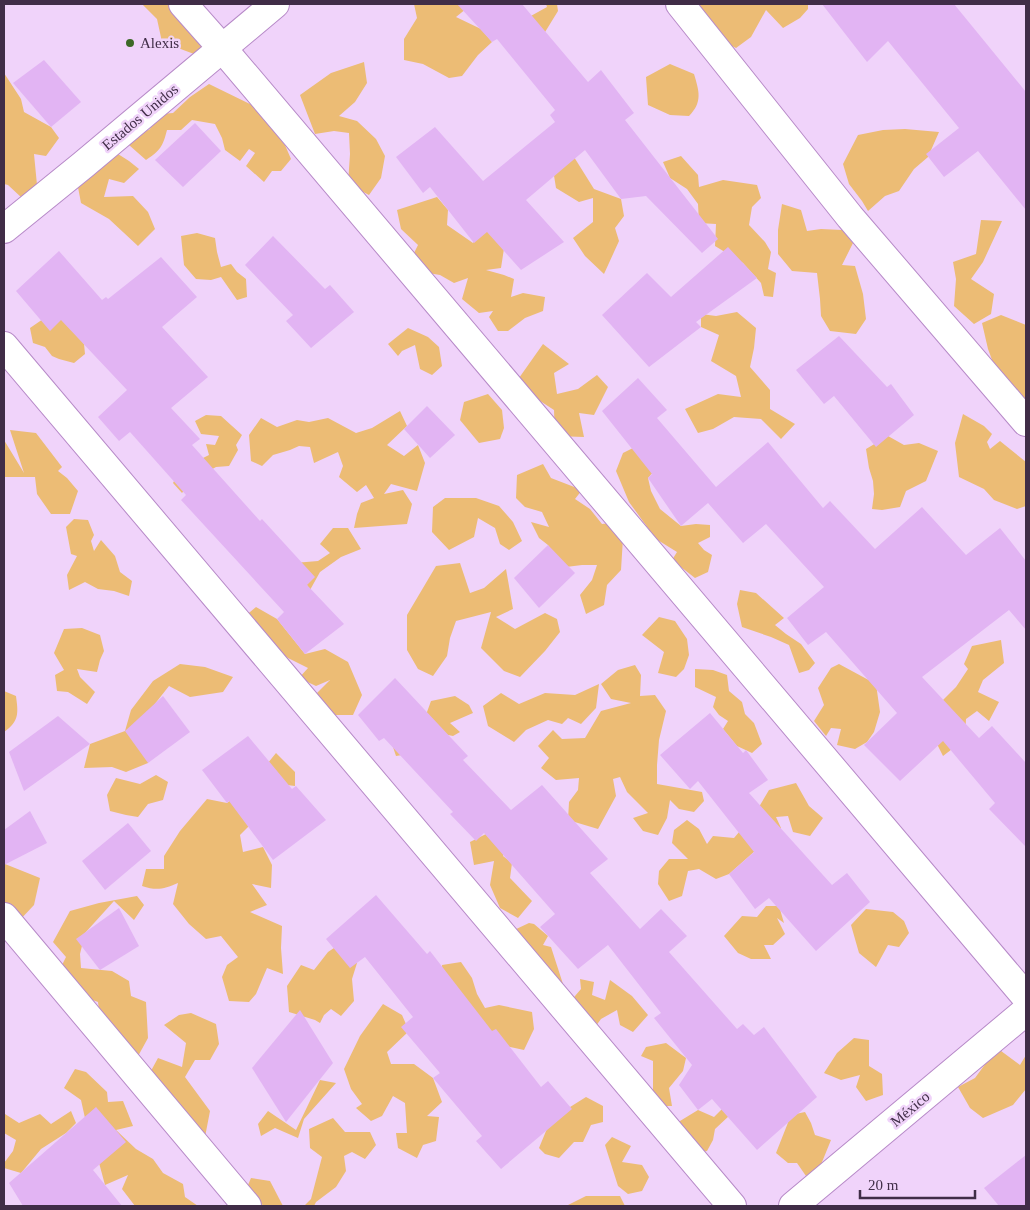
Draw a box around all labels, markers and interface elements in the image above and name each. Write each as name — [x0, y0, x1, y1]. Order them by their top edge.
place label: Alexis — [140, 35, 179, 51]
marker: Alexis — [124, 37, 136, 49]
street label: Estados Unidos — [99, 81, 181, 153]
street label: México — [887, 1088, 933, 1130]
scale bar — [860, 1168, 975, 1200]
text: 20 m — [868, 1177, 899, 1193]

